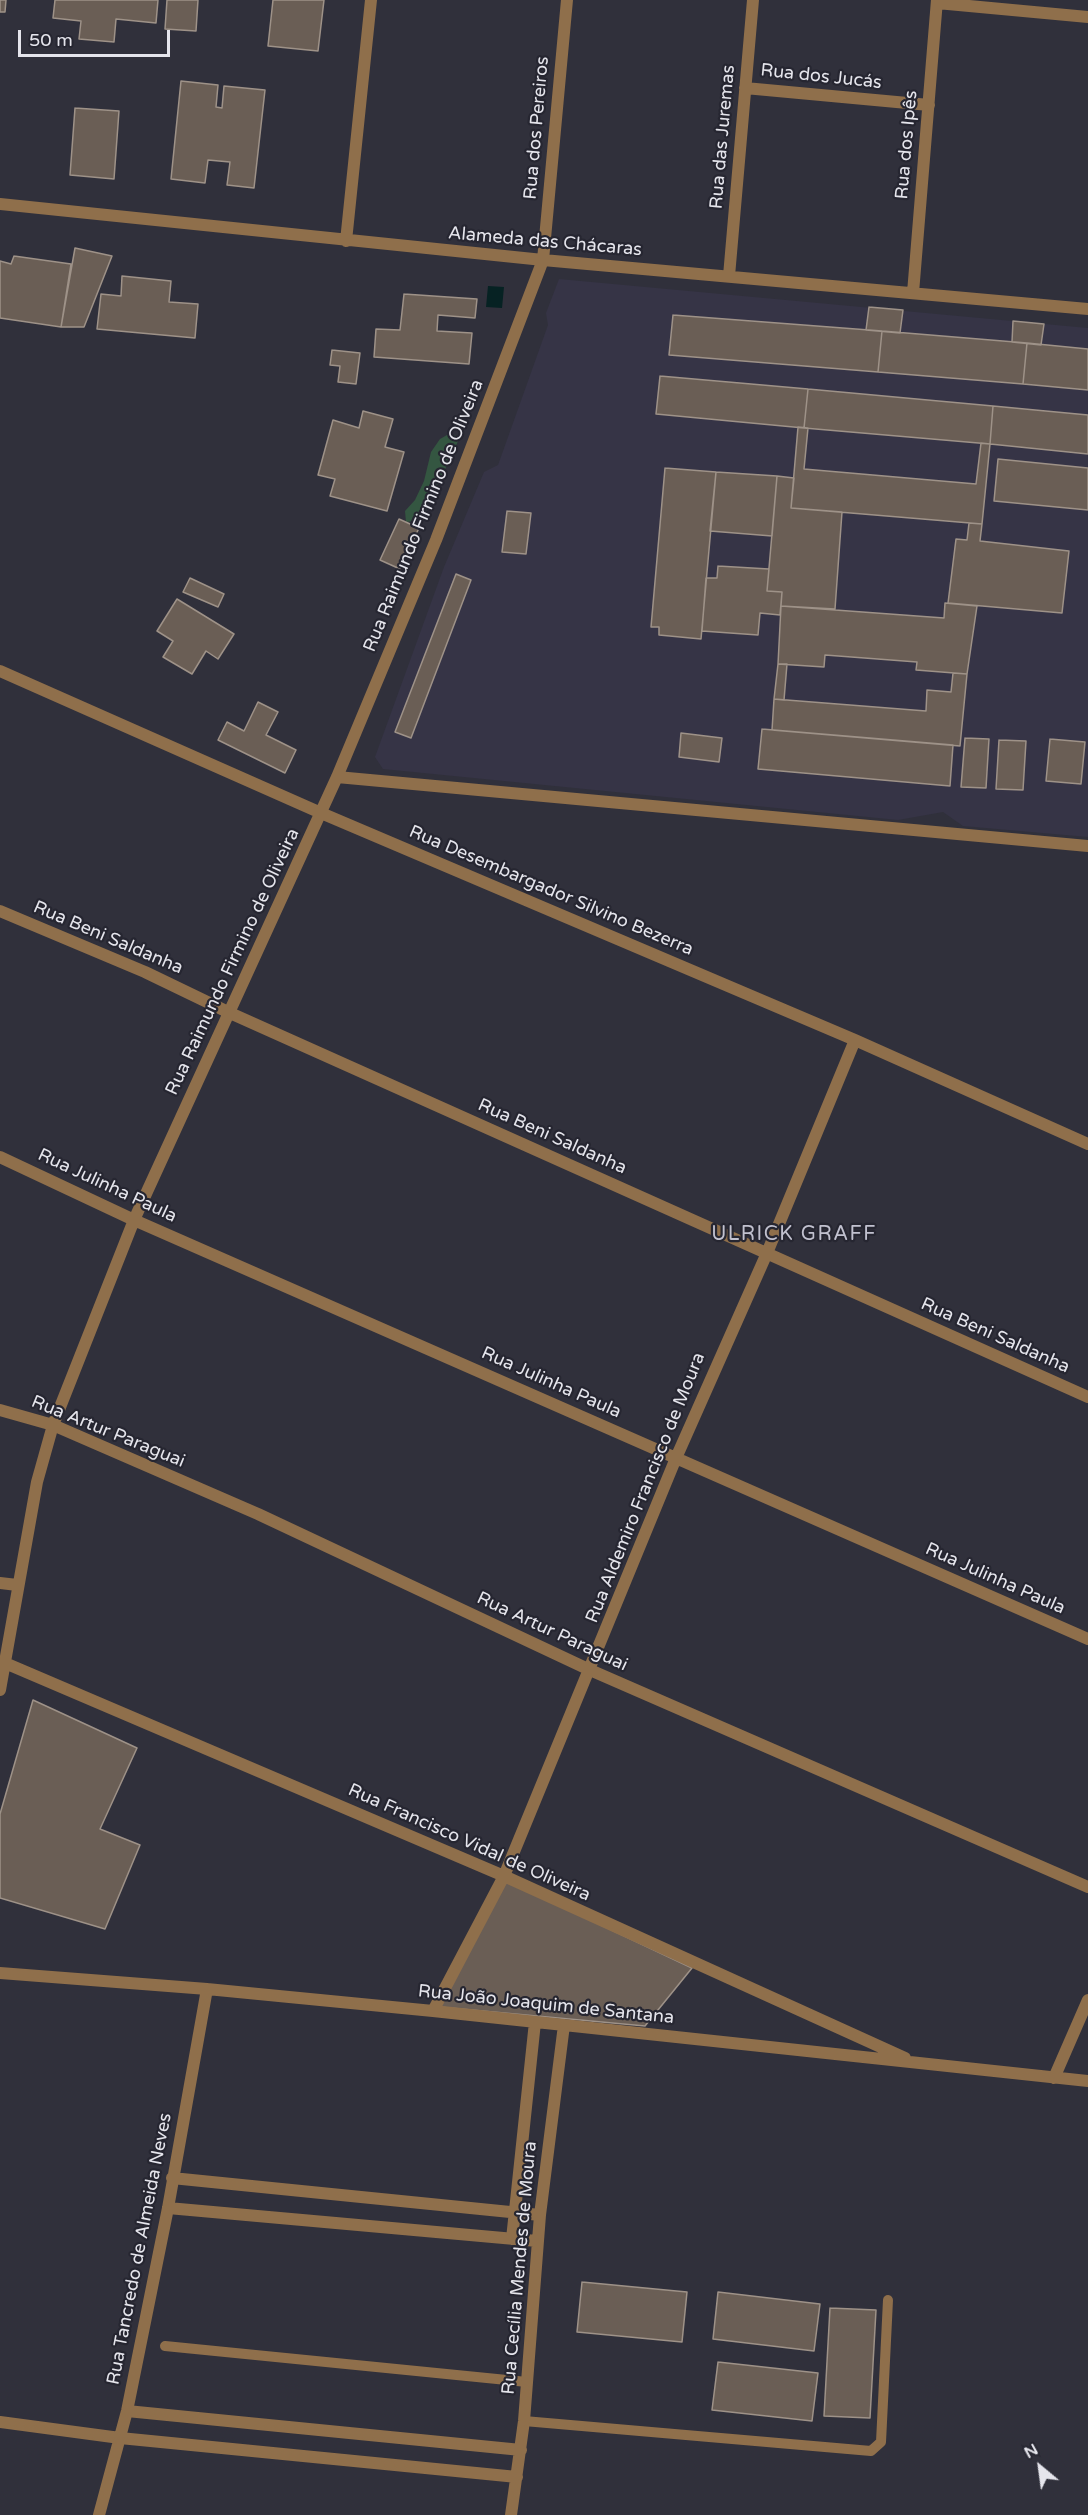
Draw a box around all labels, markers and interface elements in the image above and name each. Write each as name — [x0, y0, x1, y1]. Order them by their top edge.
scale bar — [21, 18, 172, 56]
text: 50 m — [29, 29, 73, 51]
street label: Rua dos Pereiros — [520, 55, 554, 201]
street label: Rua dos Jucás — [759, 60, 883, 94]
street label: Rua das Juremas — [706, 64, 740, 210]
street label: Rua dos Ipês — [891, 90, 923, 200]
street label: Alameda das Chácaras — [447, 223, 643, 261]
street label: Rua Raimundo Firmino de Oliveira — [359, 377, 489, 655]
street label: Rua Desembargador Silvino Bezerra — [406, 821, 696, 961]
street label: Rua Raimundo Firmino de Oliveira — [162, 825, 304, 1099]
street label: Rua Beni Saldanha — [30, 897, 186, 979]
street label: Rua Beni Saldanha — [474, 1094, 630, 1180]
street label: Rua Julinha Paula — [34, 1144, 180, 1228]
district label: ULRICK GRAFF — [711, 1223, 877, 1247]
street label: Rua Beni Saldanha — [917, 1293, 1073, 1379]
street label: Rua Julinha Paula — [478, 1342, 624, 1424]
street label: Rua Aldemiro Francisco de Moura — [582, 1350, 710, 1626]
street label: Rua Artur Paraguai — [28, 1391, 188, 1473]
street label: Rua Julinha Paula — [922, 1538, 1068, 1620]
street label: Rua Artur Paraguai — [473, 1588, 631, 1676]
street label: Rua Francisco Vidal de Oliveira — [344, 1780, 594, 1906]
street label: Rua João Joaquim de Santana — [417, 1981, 675, 2029]
street label: Rua Tancredo de Almeida Neves — [103, 2111, 177, 2387]
street label: Rua Cecília Mendes de Moura — [498, 2140, 542, 2396]
north arrow — [1010, 2437, 1070, 2497]
text: N — [1021, 2439, 1042, 2463]

